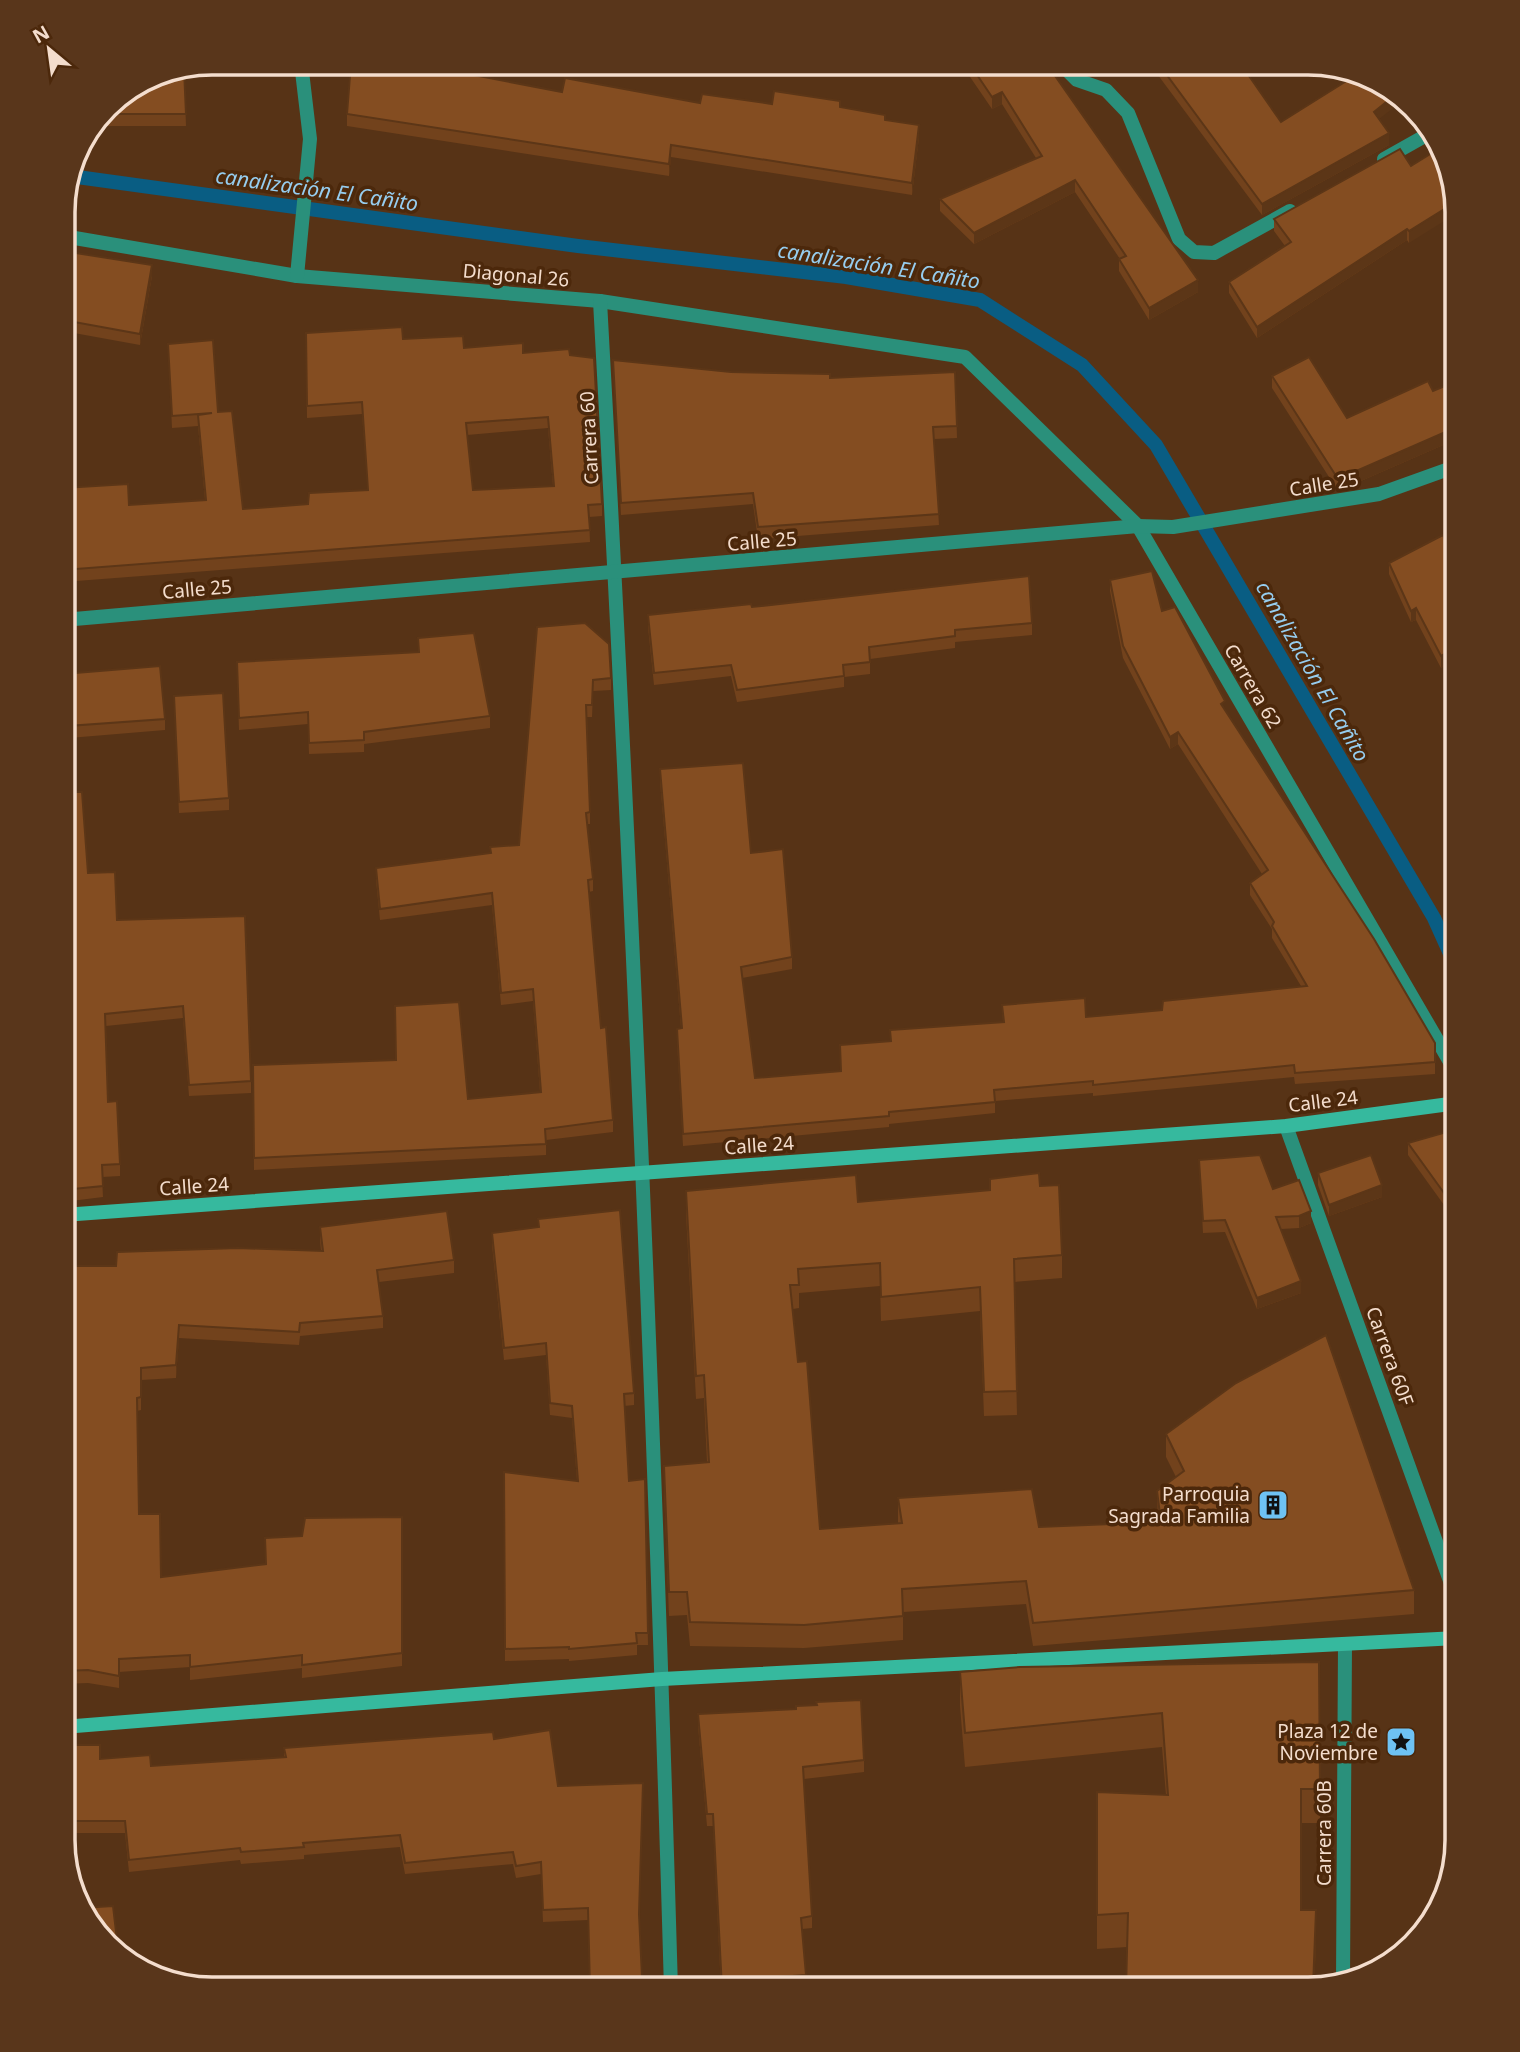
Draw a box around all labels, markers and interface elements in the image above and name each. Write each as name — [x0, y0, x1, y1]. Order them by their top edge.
north arrow — [14, 14, 84, 84]
text: N — [28, 19, 54, 49]
water label: canalización El Cañito — [214, 161, 420, 217]
water label: canalización El Cañito — [776, 235, 982, 295]
street label: Diagonal 26 — [462, 257, 570, 293]
street label: Carrera 60 — [574, 391, 604, 485]
street label: Calle 25 — [1287, 466, 1361, 502]
street label: Calle 25 — [726, 525, 798, 557]
street label: Calle 25 — [161, 573, 233, 605]
water label: canalización El Cañito — [1250, 576, 1376, 766]
street label: Carrera 62 — [1218, 639, 1288, 733]
street label: Calle 24 — [1287, 1084, 1359, 1118]
street label: Calle 24 — [723, 1130, 795, 1160]
street label: Calle 24 — [158, 1171, 230, 1201]
street label: Carrera 60F — [1360, 1303, 1420, 1409]
place label: Parroquia Sagrada Familia — [1108, 1481, 1250, 1529]
building icon: Parroquia Sagrada Familia — [1256, 1488, 1290, 1522]
place label: Plaza 12 de Noviembre — [1277, 1718, 1378, 1766]
place icon: Plaza 12 de Noviembre — [1384, 1725, 1418, 1759]
street label: Carrera 60B — [1311, 1780, 1337, 1886]

